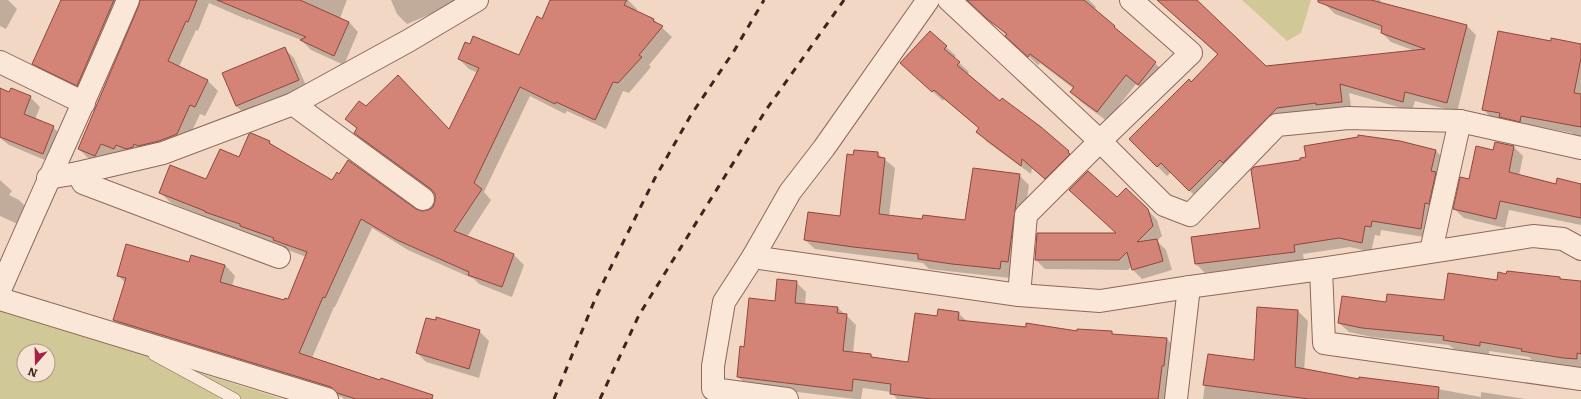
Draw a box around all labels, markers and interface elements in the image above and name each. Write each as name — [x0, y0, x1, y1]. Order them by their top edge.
north arrow — [16, 343, 56, 383]
text: N — [25, 364, 39, 382]

